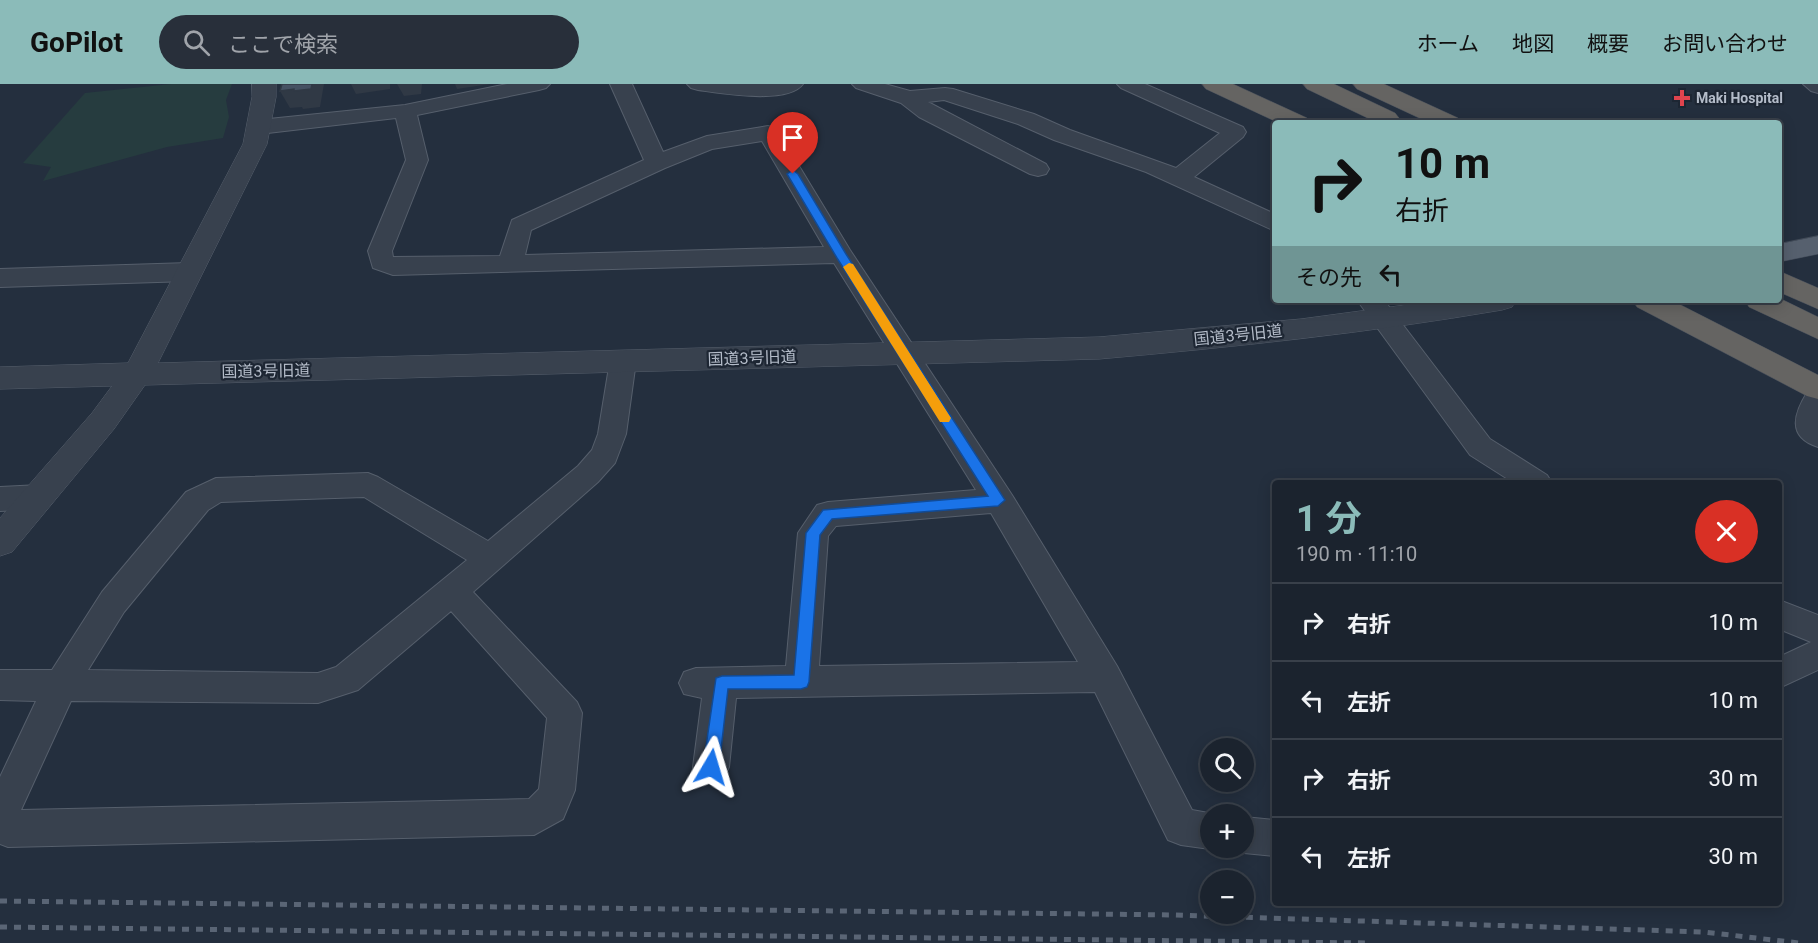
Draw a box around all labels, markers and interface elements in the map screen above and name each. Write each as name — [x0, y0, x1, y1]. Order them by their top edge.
search box — [159, 15, 579, 69]
text: GoPilot — [30, 26, 123, 59]
icon: search — [180, 26, 213, 59]
text: ここで検索 — [228, 32, 338, 57]
text: ホーム — [1417, 32, 1479, 56]
text: 地図 — [1512, 32, 1554, 56]
text: 概要 — [1587, 32, 1629, 56]
text: お問い合わせ — [1662, 32, 1788, 56]
marker: Maki Hospital — [1673, 89, 1691, 107]
place label: Maki Hospital — [1696, 90, 1783, 106]
pin — [767, 112, 818, 174]
icon: arrive — [776, 121, 809, 154]
text: 10 m — [1395, 139, 1490, 188]
icon: right — [1296, 144, 1374, 222]
text: 右折 — [1395, 195, 1449, 227]
icon: left — [1374, 258, 1407, 291]
text: その先 — [1296, 265, 1362, 290]
street label: 国道3号旧道 — [1193, 321, 1283, 349]
street label: 国道3号旧道 — [707, 347, 797, 369]
street label: 国道3号旧道 — [221, 361, 311, 381]
text: 1 分 — [1296, 498, 1362, 540]
button: close — [1695, 500, 1758, 563]
text: 190 m · 11:10 — [1296, 542, 1417, 566]
icon: right — [1296, 606, 1329, 639]
text: 10 m — [1709, 610, 1758, 635]
text: 右折 — [1347, 612, 1391, 637]
icon: left — [1296, 684, 1329, 717]
text: 10 m — [1709, 688, 1758, 713]
text: 左折 — [1347, 690, 1391, 715]
position arrow — [679, 735, 743, 799]
map controls — [1200, 738, 1254, 924]
button: search — [1200, 738, 1254, 792]
icon: right — [1296, 762, 1329, 795]
text: 30 m — [1709, 766, 1758, 791]
text: 右折 — [1347, 768, 1391, 793]
button: + — [1200, 804, 1254, 858]
icon: left — [1296, 840, 1329, 873]
text: 30 m — [1709, 844, 1758, 869]
text: 左折 — [1347, 846, 1391, 871]
button: − — [1200, 870, 1254, 924]

